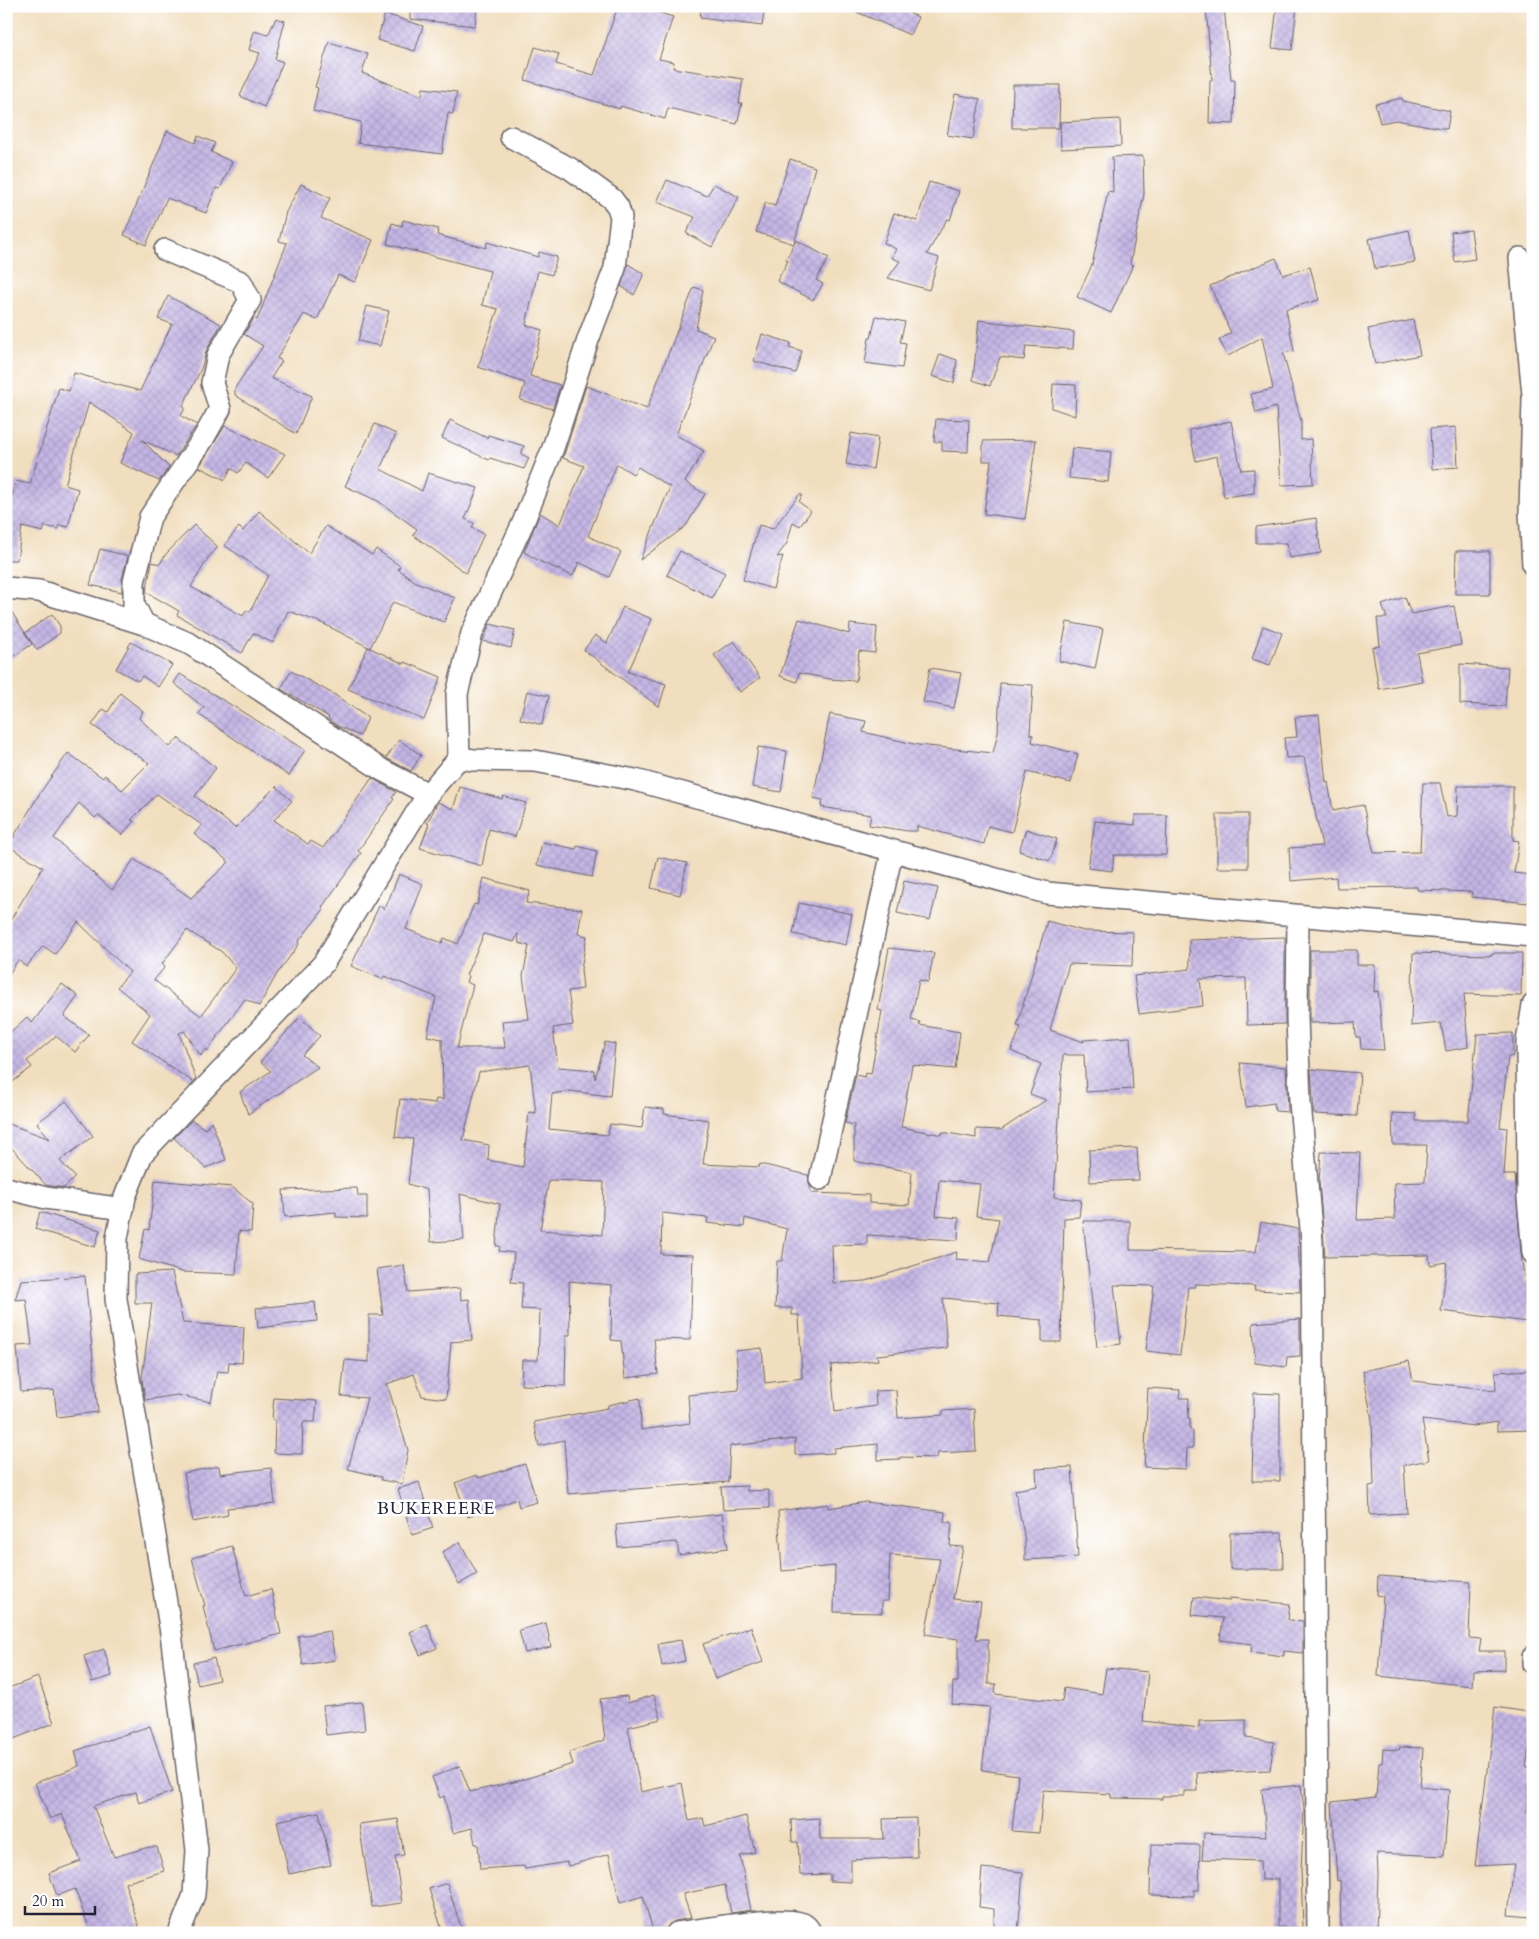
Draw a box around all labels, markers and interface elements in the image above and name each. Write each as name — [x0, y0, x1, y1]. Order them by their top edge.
district label: BUKEREERE — [377, 1496, 495, 1521]
scale bar — [25, 1884, 95, 1916]
text: 20 m — [32, 1891, 64, 1911]

